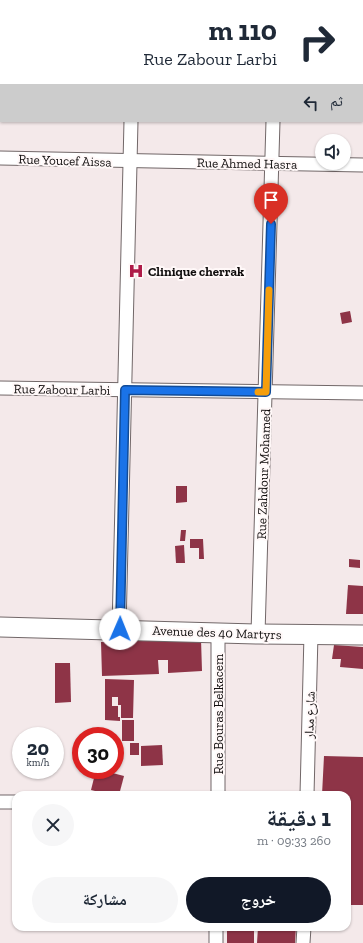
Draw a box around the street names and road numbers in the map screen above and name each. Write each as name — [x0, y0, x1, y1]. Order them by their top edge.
street label: Rue Youcef Aissa — [18, 151, 113, 170]
street label: Rue Ahmed Hasra — [197, 155, 298, 172]
street label: Rue Zabour Larbi — [14, 381, 111, 398]
street label: Rue Zahdour Mohamed — [254, 408, 273, 540]
street label: Avenue des 40 Martyrs — [152, 623, 282, 642]
street label: Rue Bouras Belkacem — [211, 653, 226, 774]
street label: شارع مدار — [301, 691, 320, 740]

